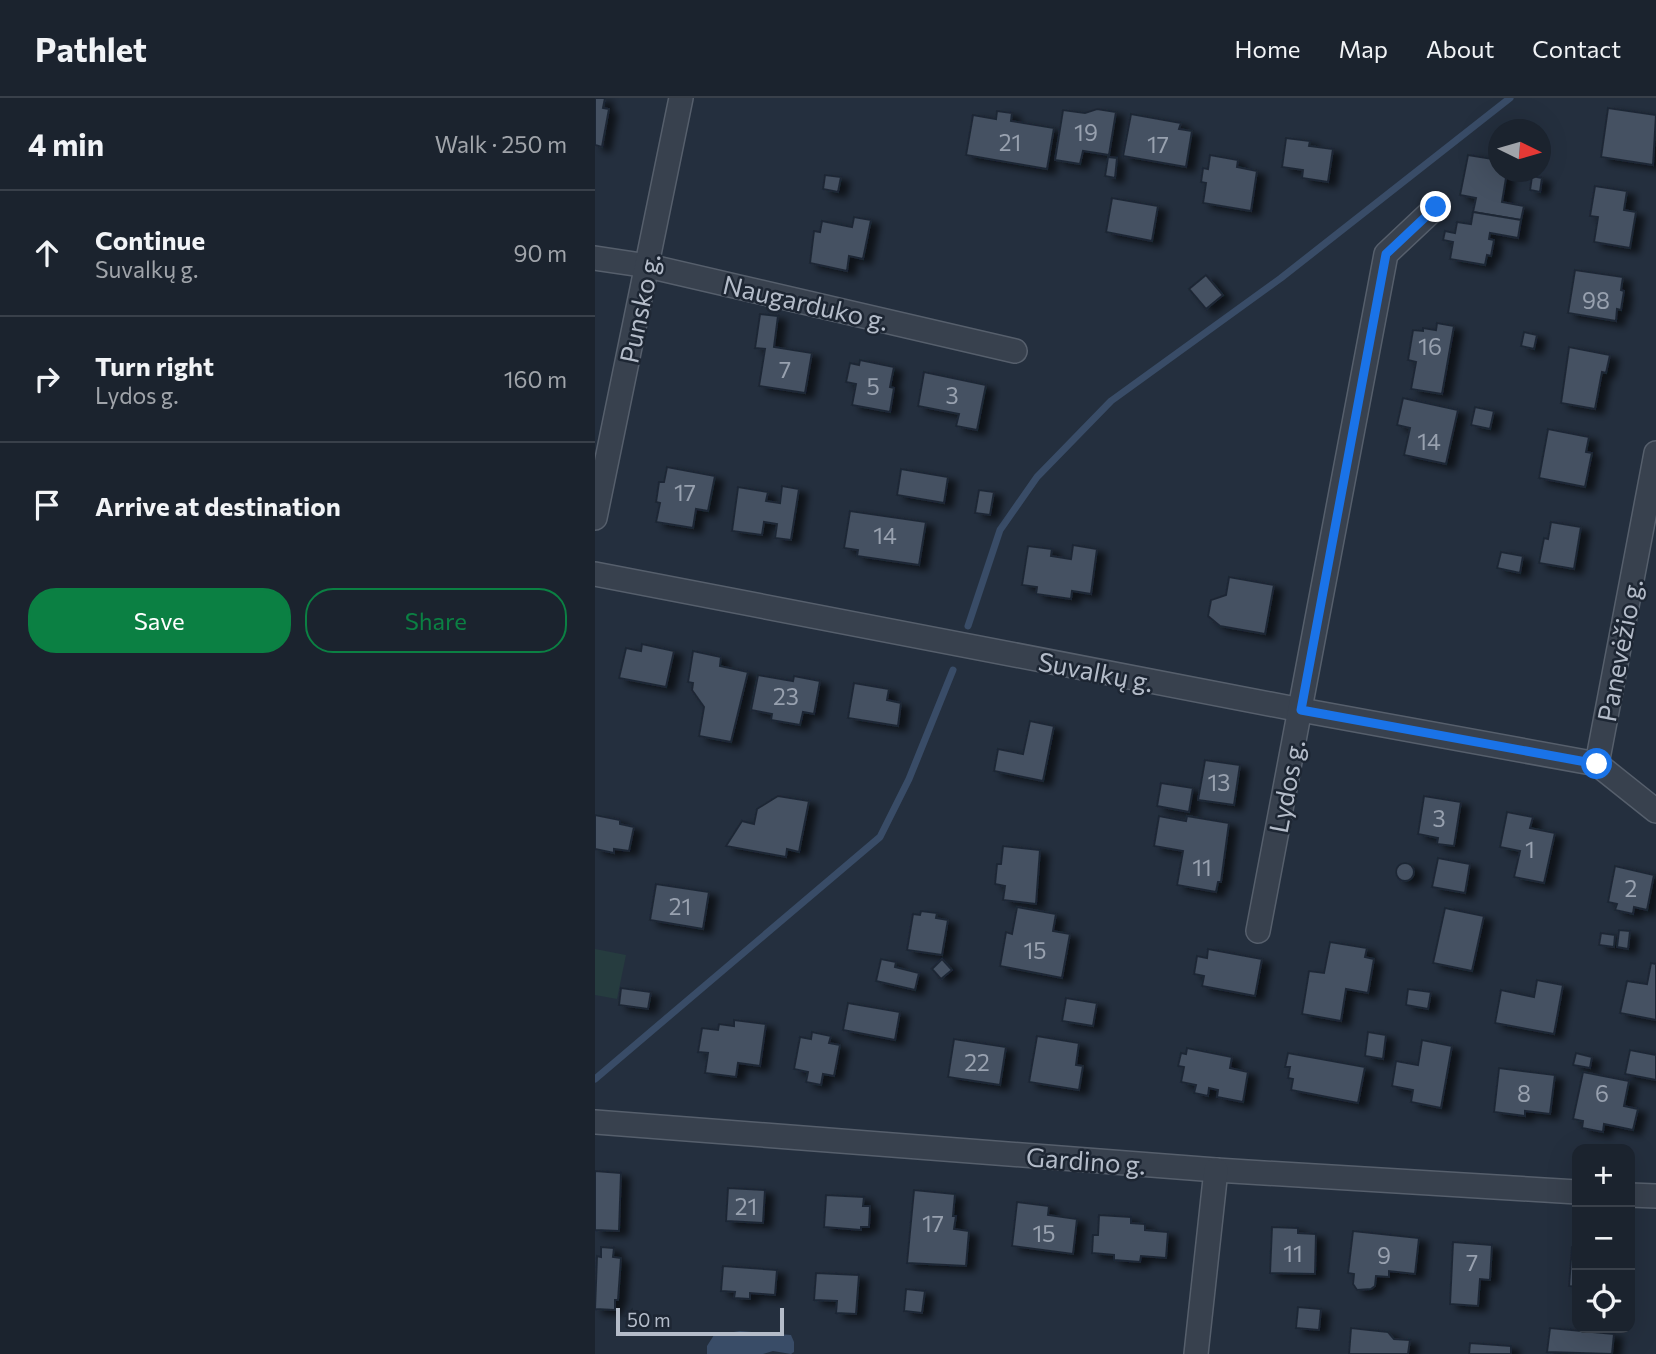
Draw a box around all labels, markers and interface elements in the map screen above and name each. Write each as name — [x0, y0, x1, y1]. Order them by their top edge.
text: Pathlet — [35, 28, 147, 69]
text: Home — [1235, 34, 1301, 63]
text: Map — [1339, 34, 1388, 63]
text: About — [1426, 34, 1494, 63]
text: Contact — [1532, 34, 1621, 63]
house number: 19 — [1074, 118, 1098, 146]
north arrow — [1488, 119, 1551, 182]
text: 4 min — [28, 125, 104, 162]
house number: 21 — [999, 128, 1021, 156]
text: Walk · 250 m — [435, 130, 567, 158]
house number: 17 — [1147, 130, 1169, 158]
route end — [1420, 191, 1451, 222]
text: Continue — [95, 224, 205, 255]
icon: ahead — [28, 234, 66, 272]
text: 90 m — [514, 239, 567, 267]
street label: Punsko g. — [612, 250, 666, 366]
text: Suvalkų g. — [95, 255, 198, 283]
street label: Naugarduko g. — [720, 268, 892, 336]
house number: 98 — [1582, 286, 1610, 314]
house number: 16 — [1418, 332, 1442, 360]
text: Turn right — [95, 350, 214, 381]
house number: 7 — [779, 355, 791, 383]
icon: right — [28, 360, 66, 398]
text: 160 m — [504, 365, 567, 393]
house number: 5 — [866, 372, 880, 400]
text: Lydos g. — [95, 381, 179, 409]
house number: 3 — [945, 381, 959, 409]
house number: 14 — [1417, 427, 1441, 455]
house number: 17 — [674, 478, 696, 506]
icon: arrive — [28, 486, 66, 524]
text: Arrive at destination — [95, 490, 341, 521]
house number: 14 — [873, 521, 897, 549]
street label: Panevėžio g. — [1590, 576, 1648, 724]
button: Save — [28, 588, 291, 653]
button: Share — [305, 588, 567, 653]
street label: Suvalkų g. — [1036, 645, 1156, 697]
house number: 23 — [773, 682, 799, 710]
street label: Lydos g. — [1262, 737, 1310, 835]
route start — [1581, 748, 1612, 779]
house number: 13 — [1208, 768, 1230, 796]
house number: 3 — [1432, 804, 1446, 832]
house number: 1 — [1525, 835, 1535, 863]
house number: 11 — [1192, 853, 1212, 881]
house number: 2 — [1625, 874, 1637, 902]
house number: 21 — [669, 892, 691, 920]
house number: 15 — [1023, 936, 1047, 964]
house number: 22 — [964, 1048, 990, 1076]
house number: 8 — [1517, 1079, 1531, 1107]
house number: 6 — [1595, 1079, 1609, 1107]
street label: Gardino g. — [1025, 1140, 1147, 1180]
map controls — [1572, 1144, 1635, 1333]
button: + — [1572, 1144, 1635, 1207]
house number: 21 — [735, 1192, 757, 1220]
button: − — [1572, 1207, 1635, 1270]
house number: 17 — [922, 1209, 944, 1237]
house number: 15 — [1032, 1219, 1056, 1247]
house number: 11 — [1283, 1239, 1303, 1267]
house number: 9 — [1377, 1241, 1391, 1269]
house number: 7 — [1466, 1248, 1478, 1276]
button: locate — [1572, 1270, 1635, 1333]
scale bar — [616, 1305, 784, 1337]
text: 50 m — [627, 1308, 671, 1331]

